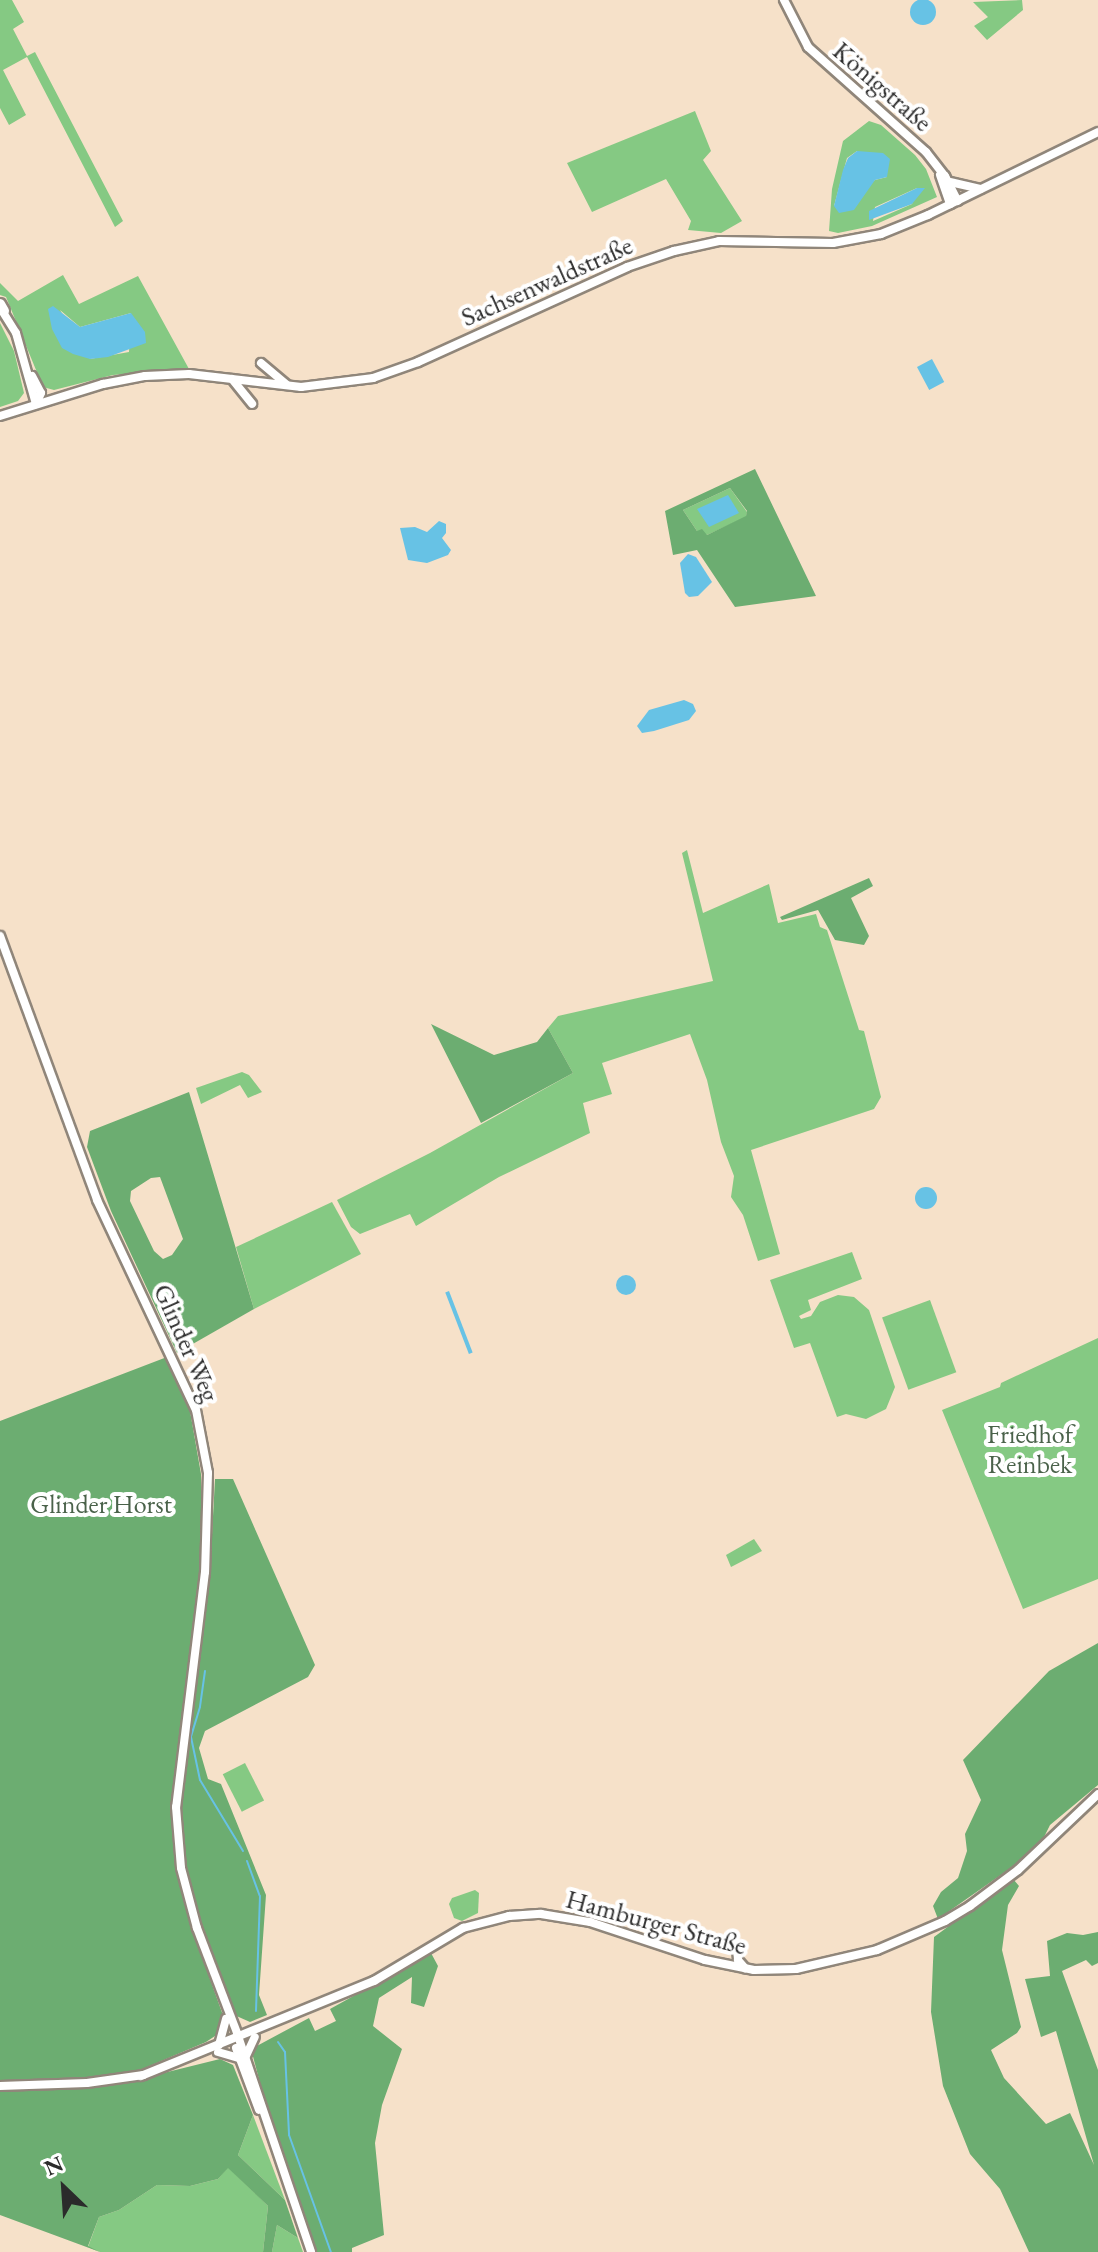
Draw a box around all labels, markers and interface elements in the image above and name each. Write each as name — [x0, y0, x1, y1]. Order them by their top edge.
street label: Königstraße — [826, 36, 938, 138]
street label: Sachsenwaldstraße — [457, 230, 637, 334]
street label: Glinder Weg — [146, 1279, 226, 1407]
park label: Friedhof Reinbek — [987, 1419, 1073, 1480]
park label: Glinder Horst — [30, 1489, 172, 1521]
street label: Hamburger Straße — [562, 1884, 750, 1962]
north arrow — [24, 2148, 104, 2228]
text: N — [39, 2149, 68, 2183]

